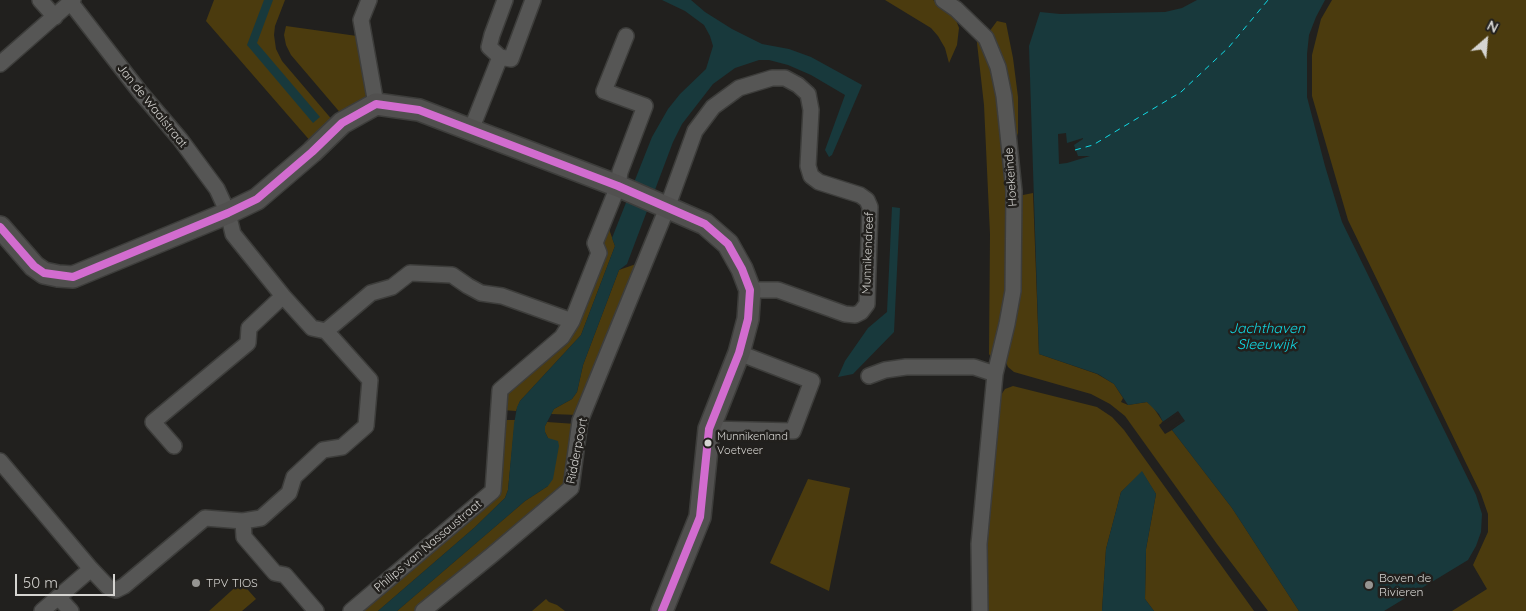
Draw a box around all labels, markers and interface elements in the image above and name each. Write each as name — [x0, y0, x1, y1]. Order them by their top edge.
north arrow — [1461, 15, 1511, 65]
text: N — [1484, 16, 1501, 37]
street label: Jan de Waalstraat — [114, 61, 190, 151]
street label: Hoekeinde — [1002, 147, 1020, 207]
street label: Munnikendreef — [859, 211, 877, 295]
water label: Jachthaven Sleeuwijk — [1229, 321, 1305, 354]
street label: Ridderpoort — [564, 417, 590, 485]
place label: Munnikenland Voetveer — [717, 430, 788, 456]
marker: Munnikenland Voetveer — [703, 438, 713, 448]
street label: Philips van Nassaustraat — [371, 497, 485, 595]
scale bar — [18, 564, 118, 596]
place label: Boven de Rivieren — [1379, 571, 1431, 599]
text: 50 m — [23, 573, 58, 592]
place label: TPV TIOS — [206, 576, 258, 590]
marker: TPV TIOS — [190, 577, 202, 589]
marker: Boven de Rivieren — [1363, 579, 1375, 591]

